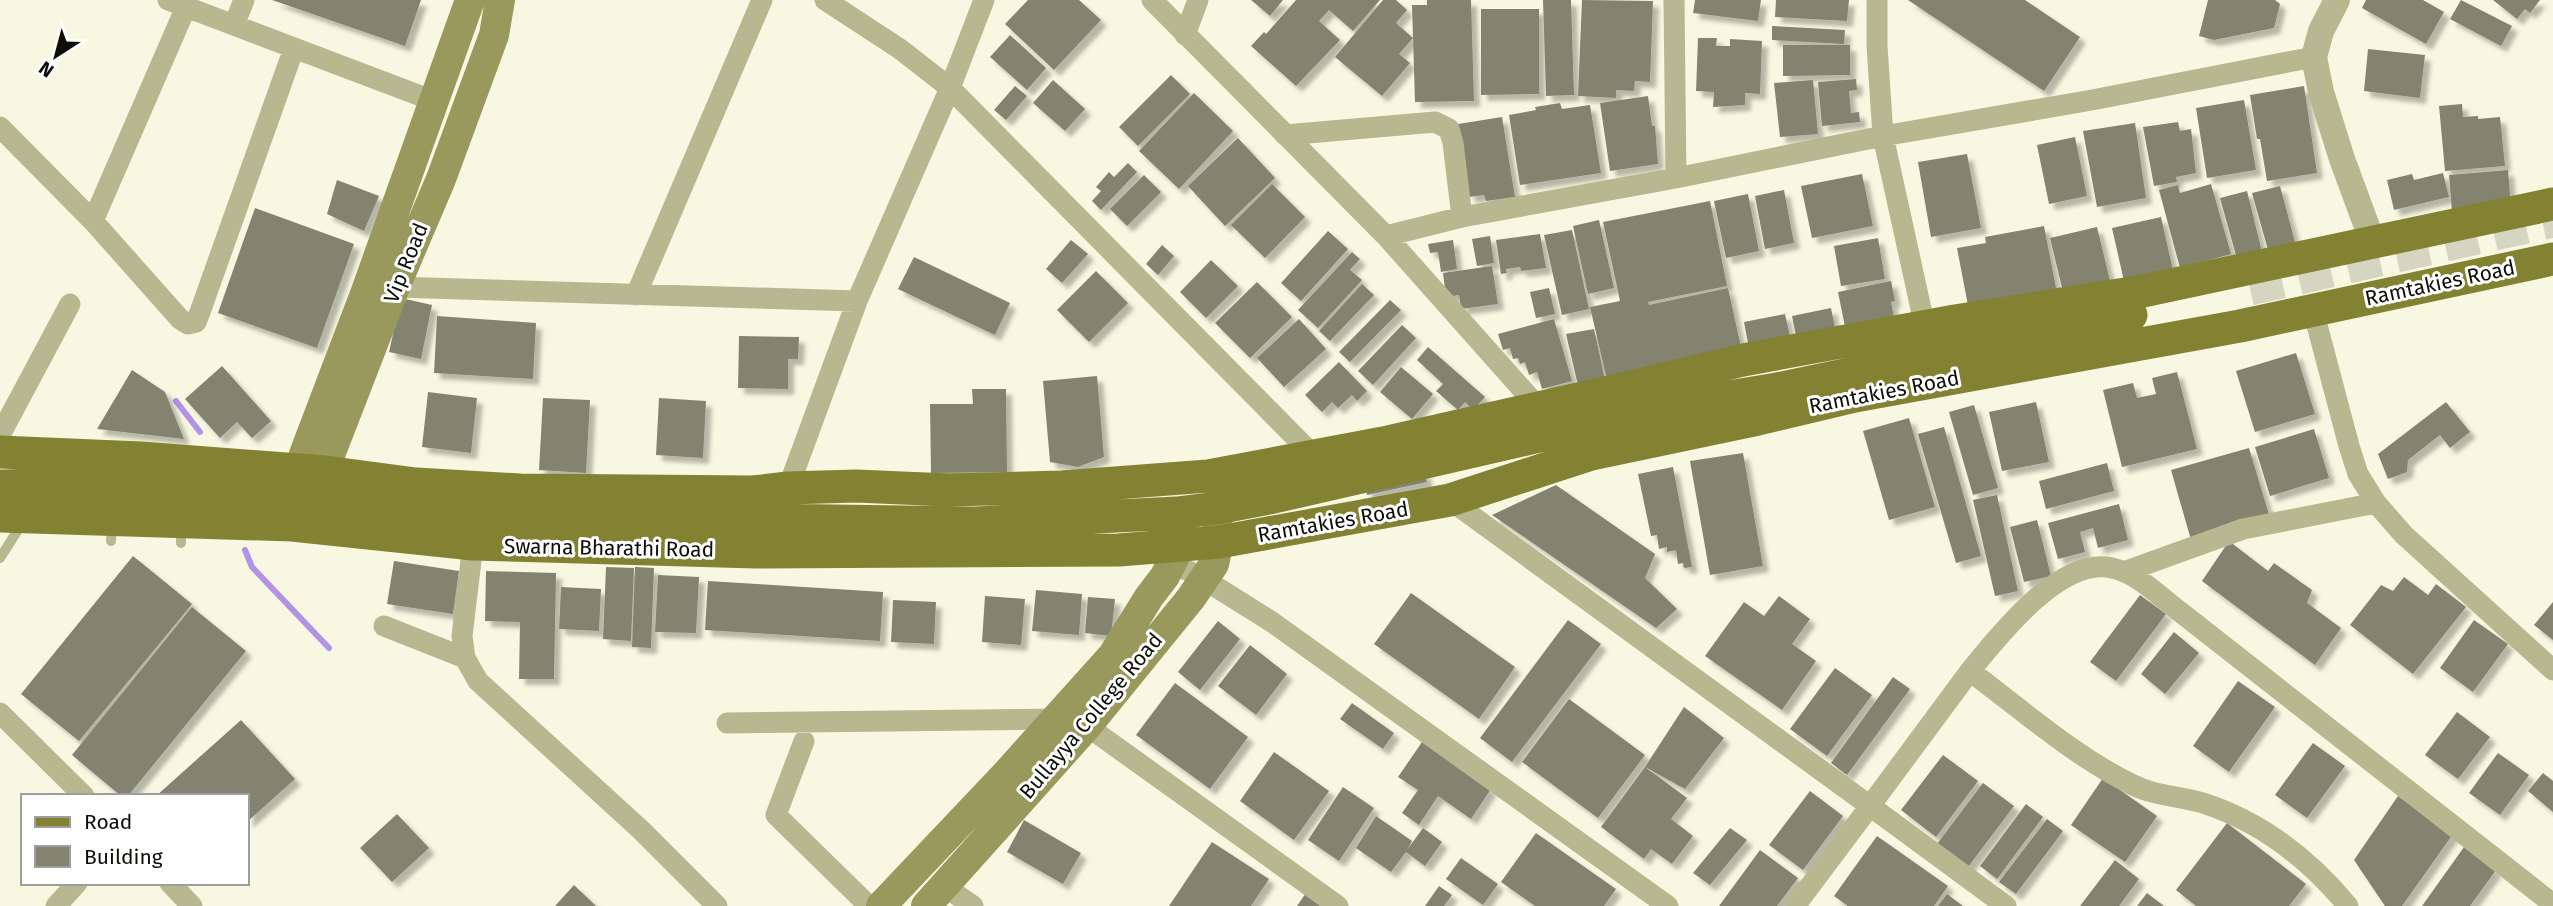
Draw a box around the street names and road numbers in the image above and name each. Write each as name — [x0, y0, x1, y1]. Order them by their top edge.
street label: Vip Road — [378, 219, 434, 307]
street label: Ramtakies Road — [2363, 254, 2517, 312]
street label: Ramtakies Road — [1807, 365, 1961, 419]
street label: Ramtakies Road — [1256, 496, 1410, 548]
street label: Swarna Bharathi Road — [504, 533, 714, 563]
street label: Bullayya College Road — [1014, 628, 1168, 804]

